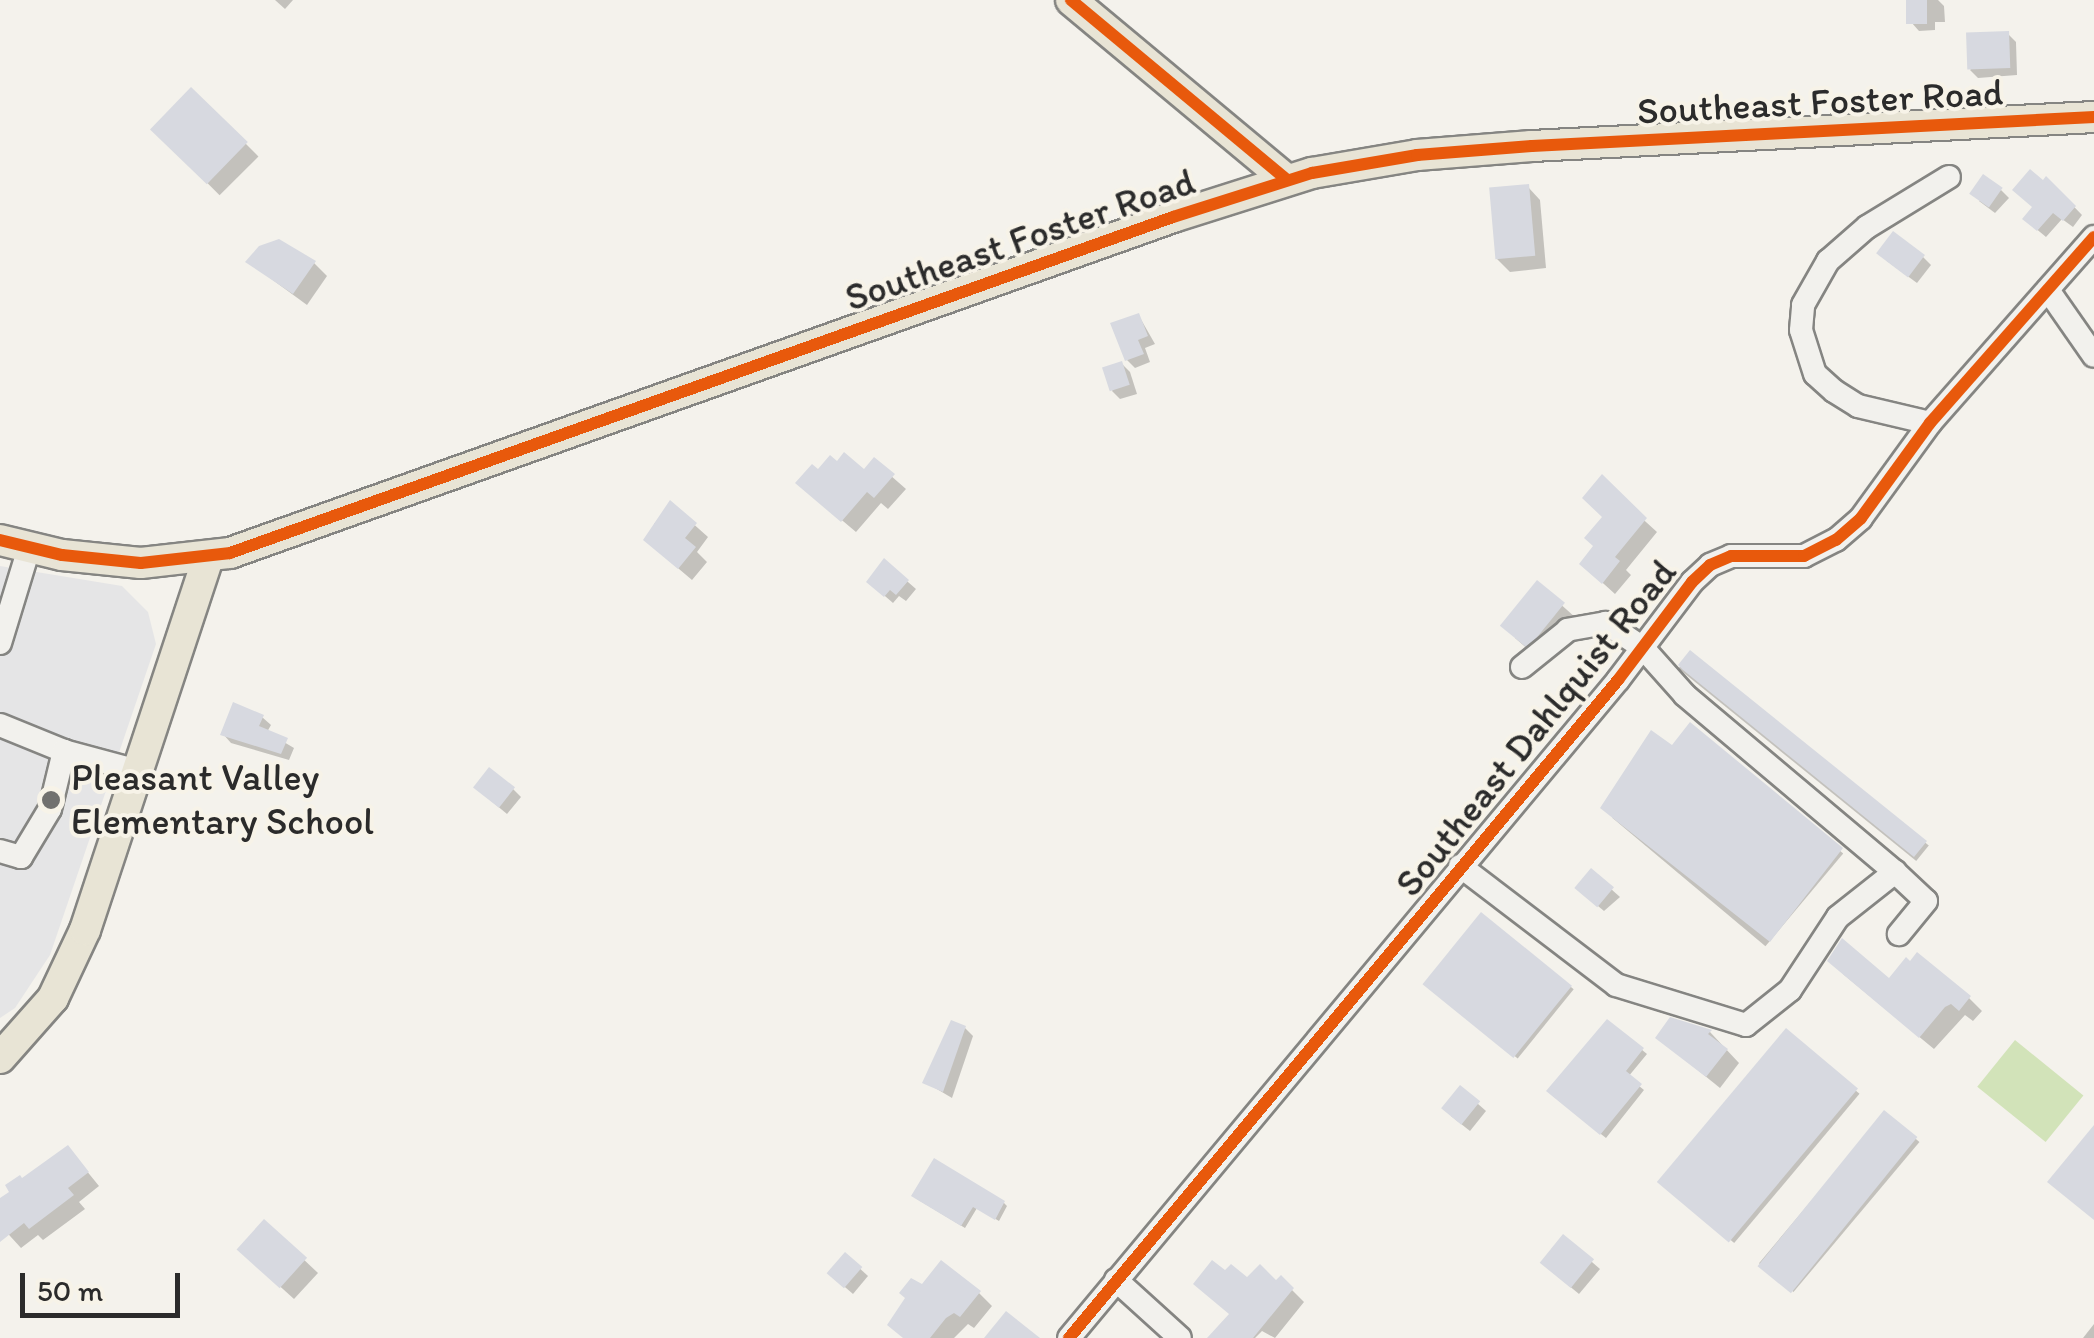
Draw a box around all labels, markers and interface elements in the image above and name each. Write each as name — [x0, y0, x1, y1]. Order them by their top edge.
street label: Southeast Foster Road — [1636, 70, 2004, 134]
street label: Southeast Foster Road — [840, 159, 1200, 321]
street label: Southeast Dahlquist Road — [1386, 550, 1686, 906]
place label: Pleasant Valley Elementary School — [71, 755, 374, 844]
marker: Pleasant Valley Elementary School — [40, 789, 62, 811]
scale bar — [25, 1253, 185, 1315]
text: 50 m — [37, 1272, 103, 1309]

